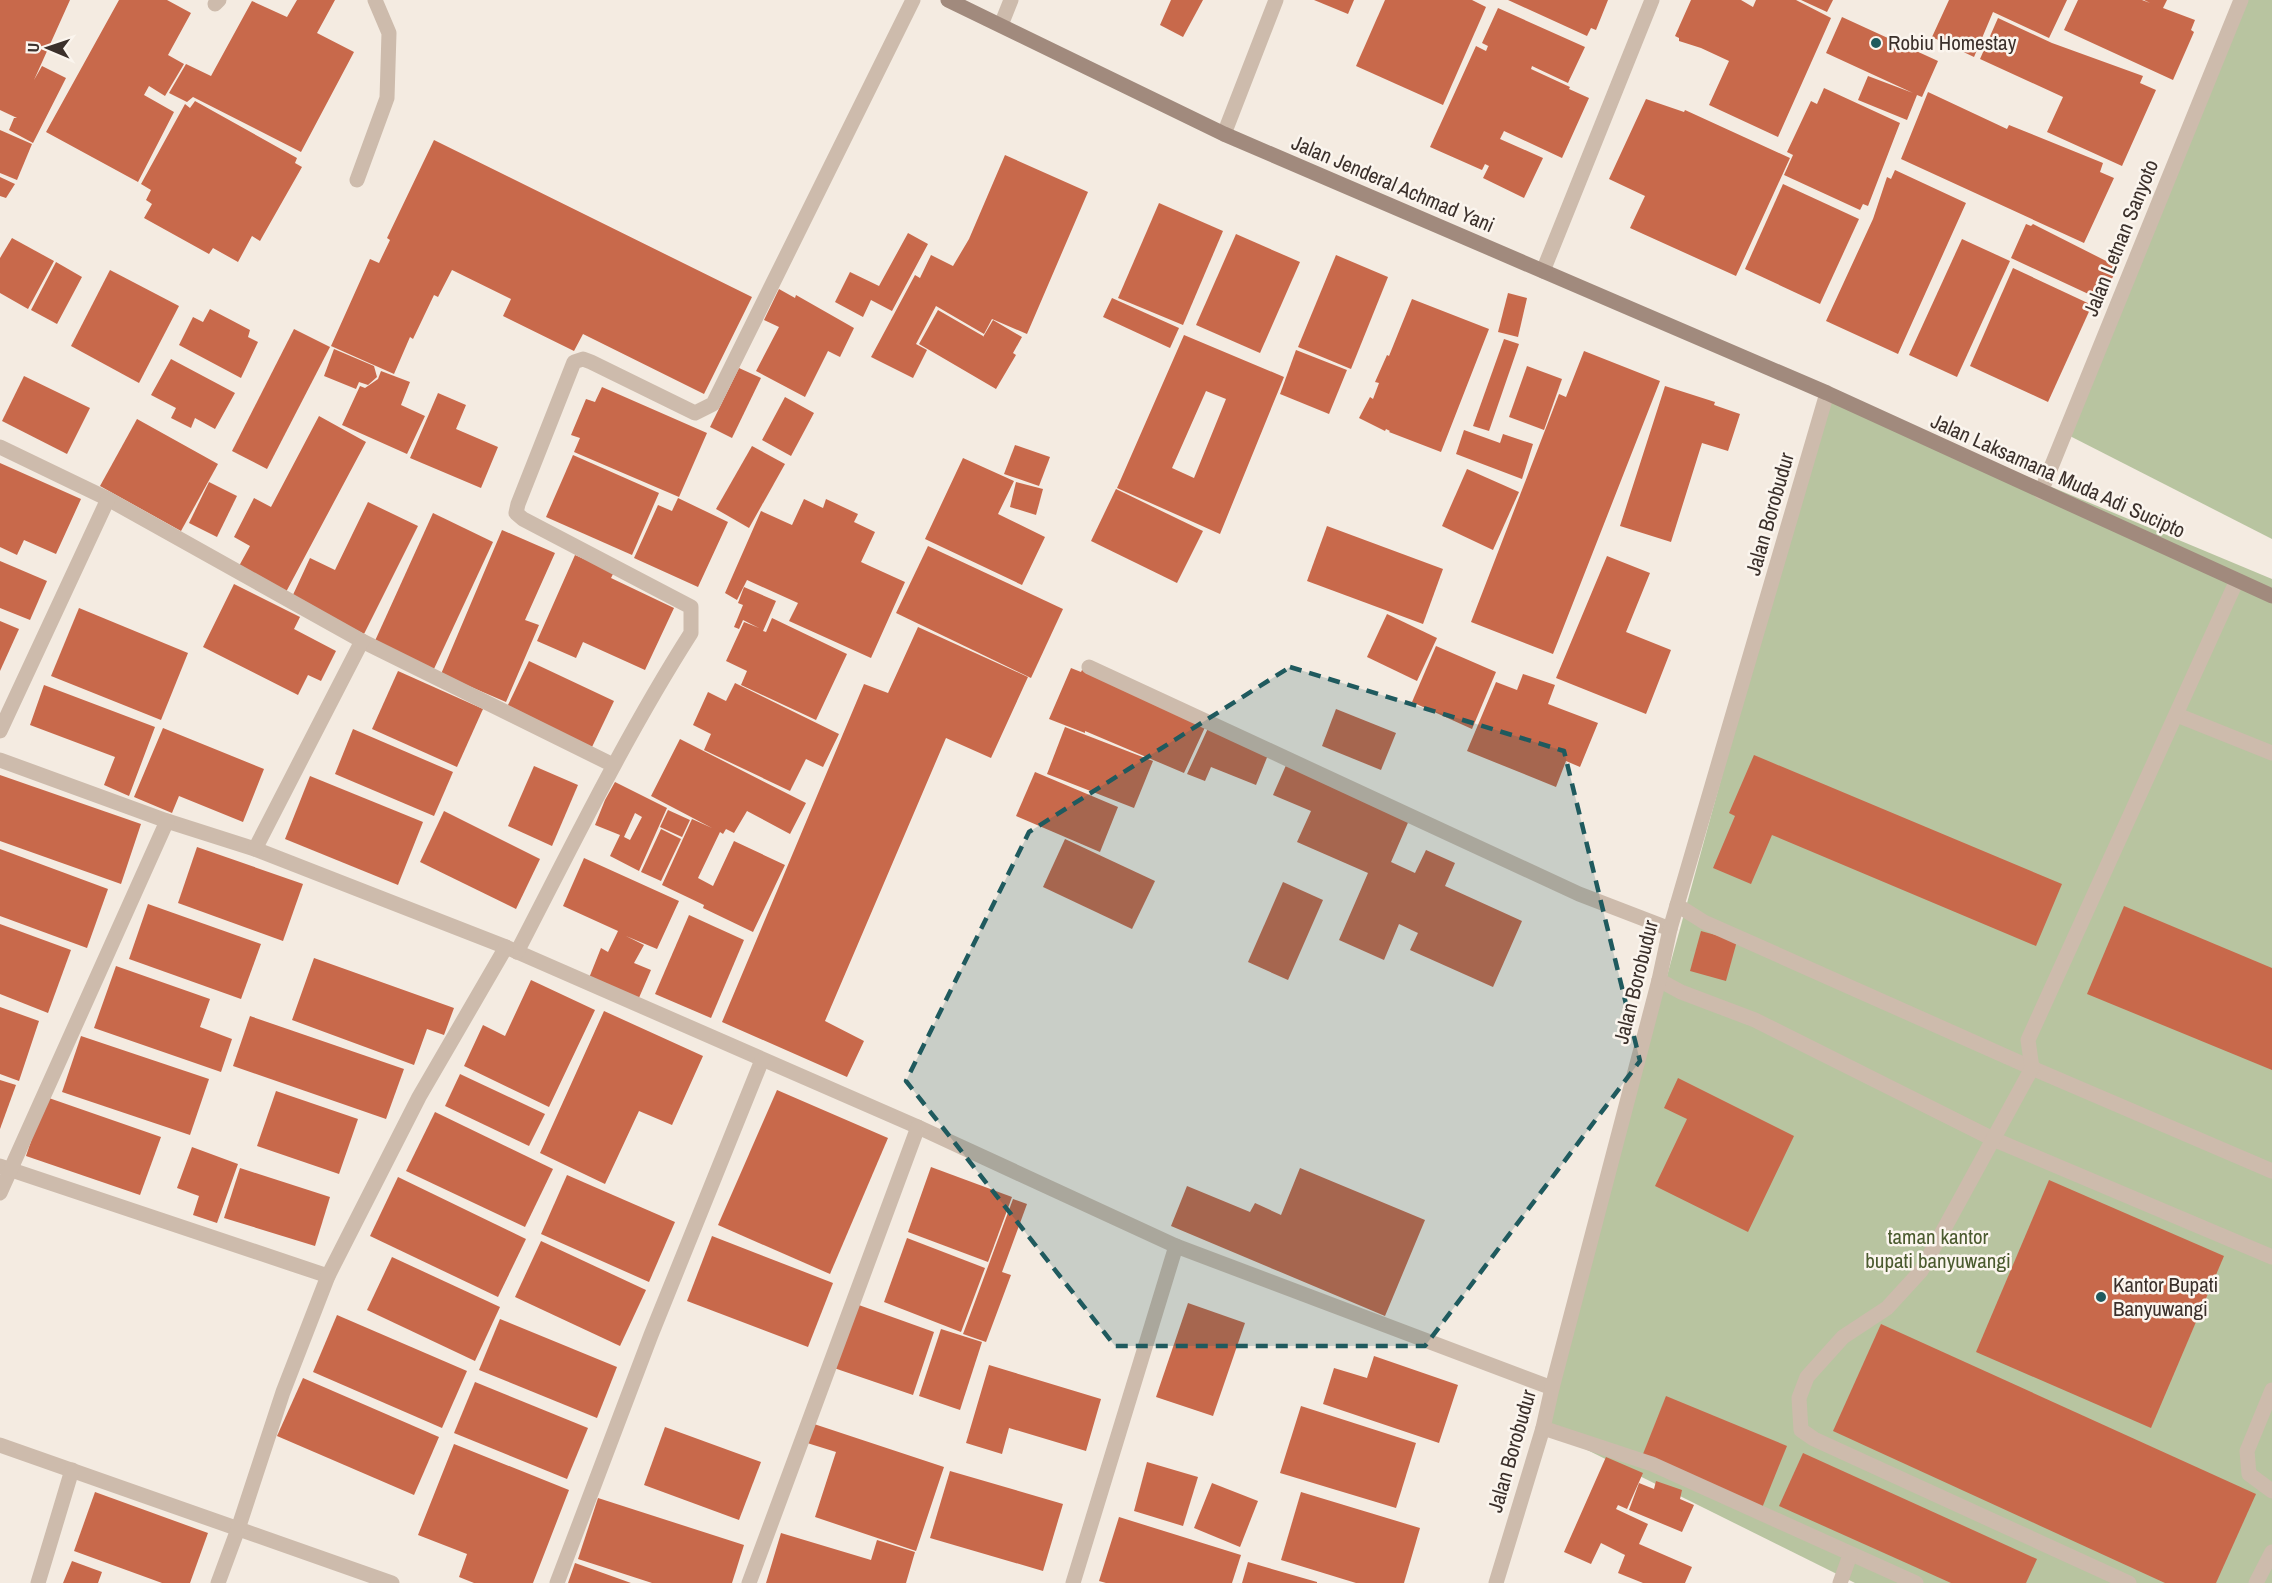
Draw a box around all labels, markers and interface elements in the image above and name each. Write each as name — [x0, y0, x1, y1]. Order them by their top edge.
north arrow — [18, 18, 78, 78]
place label: Robiu Homestay — [1888, 28, 2017, 57]
marker: Robiu Homestay — [1869, 36, 1883, 50]
text: U — [22, 42, 44, 53]
street label: Jalan Jenderal Achmad Yani — [1287, 128, 1499, 239]
street label: Jalan Letnan Sanyoto — [2076, 155, 2165, 320]
street label: Jalan Laksamana Muda Adi Sucipto — [1926, 406, 2190, 545]
street label: Jalan Borobudur — [1738, 449, 1801, 579]
street label: Jalan Borobudur — [1606, 917, 1665, 1047]
park label: taman kantor bupati banyuwangi — [1865, 1222, 2011, 1275]
place label: Kantor Bupati Banyuwangi — [2113, 1270, 2218, 1323]
marker: Kantor Bupati Banyuwangi — [2094, 1290, 2108, 1304]
street label: Jalan Borobudur — [1480, 1386, 1543, 1516]

